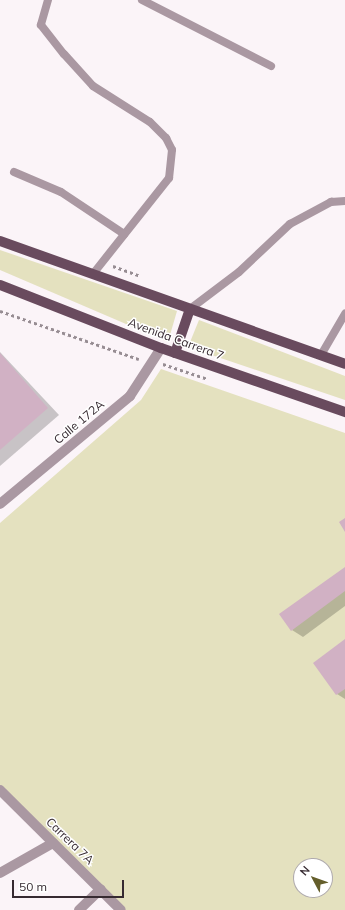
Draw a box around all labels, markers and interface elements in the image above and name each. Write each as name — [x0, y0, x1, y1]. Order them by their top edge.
street label: Avenida Carrera 7 — [126, 315, 226, 363]
street label: Calle 172A — [51, 397, 107, 447]
street label: Carrera 7A — [43, 815, 97, 867]
north arrow — [293, 858, 333, 898]
text: N — [297, 863, 313, 879]
scale bar — [14, 872, 126, 898]
text: 50 m — [19, 879, 47, 894]

